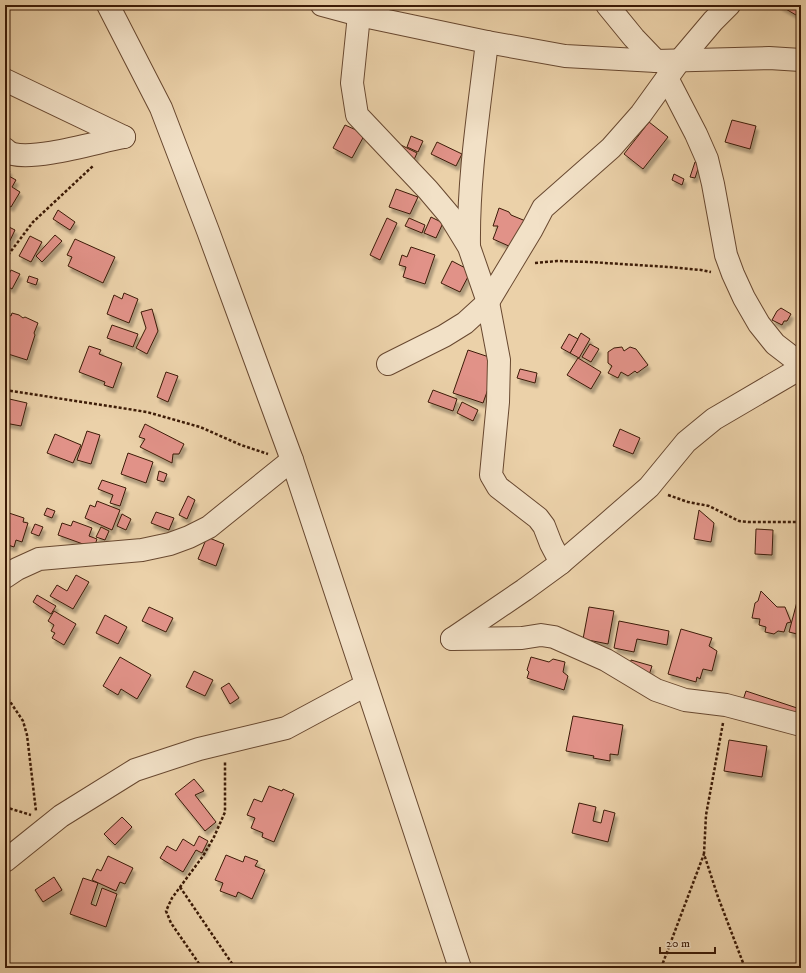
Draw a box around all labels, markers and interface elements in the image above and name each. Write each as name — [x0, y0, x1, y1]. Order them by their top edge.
scale bar — [660, 929, 715, 955]
text: 20 m — [666, 936, 690, 951]

